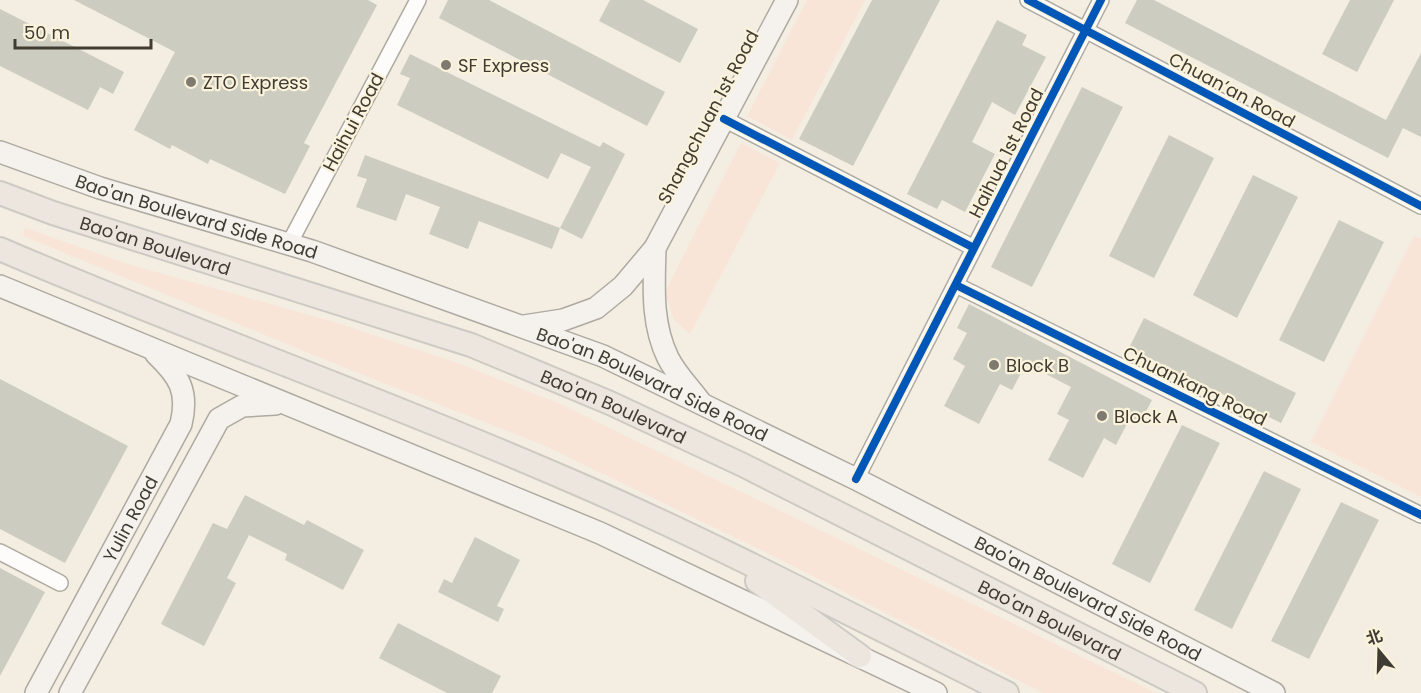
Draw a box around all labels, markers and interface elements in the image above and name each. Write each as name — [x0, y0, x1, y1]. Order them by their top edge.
scale bar — [15, 12, 152, 50]
text: 50 m — [24, 20, 70, 45]
street label: Shangchuan 1st Road — [651, 26, 765, 208]
street label: Chuan’an Road — [1164, 46, 1300, 134]
place label: SF Express — [458, 53, 549, 78]
marker: SF Express — [439, 58, 453, 72]
street label: Haihui Road — [317, 68, 389, 176]
place label: ZTO Express — [203, 70, 308, 95]
marker: ZTO Express — [184, 75, 198, 89]
street label: Haihua 1st Road — [963, 84, 1049, 222]
street label: Bao'an Boulevard Side Road — [74, 170, 320, 264]
street label: Bao'an Boulevard — [77, 210, 233, 280]
street label: Bao'an Boulevard Side Road — [533, 324, 771, 446]
street label: Chuankang Road — [1119, 340, 1271, 432]
place label: Block B — [1006, 353, 1069, 378]
marker: Block B — [987, 358, 1001, 372]
street label: Bao'an Boulevard — [537, 364, 689, 448]
place label: Block A — [1114, 404, 1178, 429]
marker: Block A — [1095, 409, 1109, 423]
street label: Yulin Road — [97, 471, 163, 566]
street label: Bao'an Boulevard Side Road — [972, 531, 1206, 665]
street label: Bao'an Boulevard — [974, 575, 1124, 665]
north arrow — [1349, 621, 1409, 681]
text: 北 — [1363, 624, 1386, 651]

